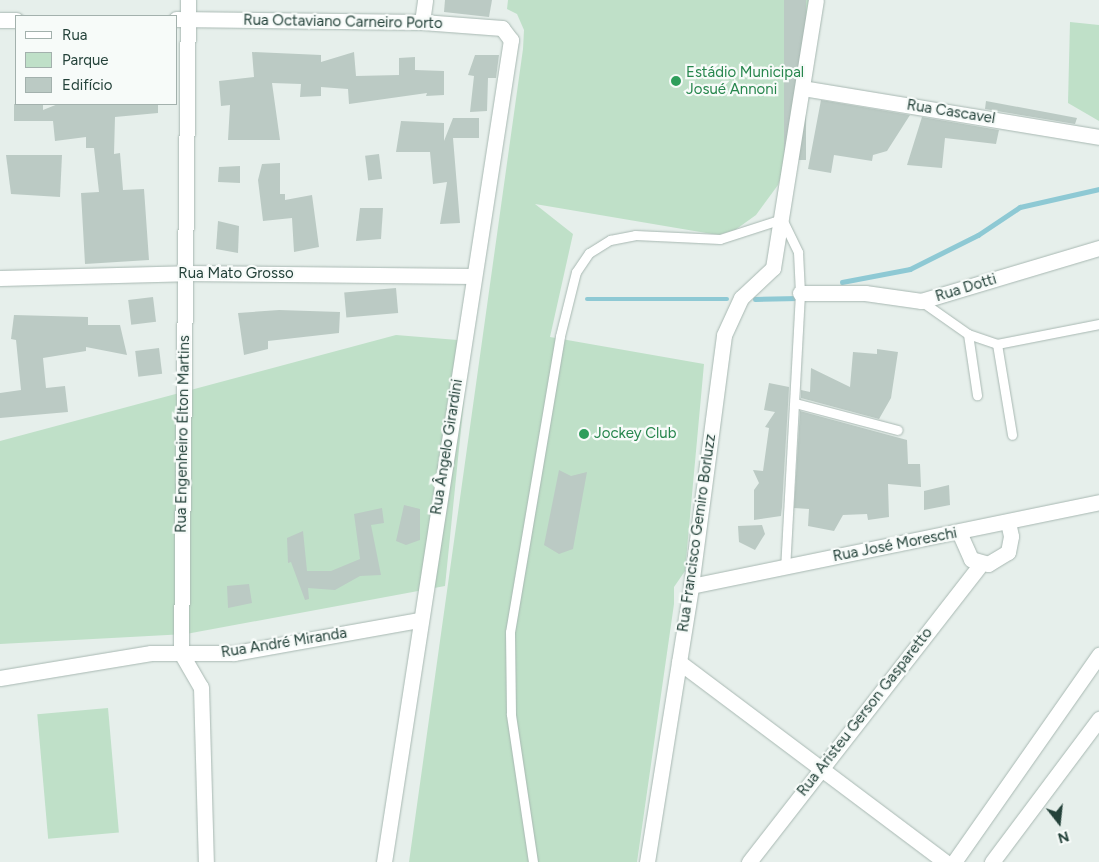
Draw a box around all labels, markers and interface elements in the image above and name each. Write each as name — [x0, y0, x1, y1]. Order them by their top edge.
street label: Rua Octaviano Carneiro Porto — [243, 11, 443, 33]
legend — [15, 15, 178, 105]
text: Rua — [62, 26, 87, 44]
text: Parque — [62, 51, 109, 69]
place label: Estádio Municipal Josué Annoni — [686, 63, 804, 98]
marker: Estádio Municipal Josué Annoni — [670, 75, 682, 87]
text: Edifício — [62, 76, 112, 94]
street label: Rua Cascavel — [905, 96, 997, 128]
street label: Rua Mato Grosso — [178, 265, 294, 283]
street label: Rua Dotti — [933, 270, 999, 306]
street label: Rua Engenheiro Élton Martins — [172, 335, 194, 533]
street label: Rua Ângelo Girardini — [427, 378, 467, 516]
place label: Jockey Club — [594, 425, 677, 443]
marker: Jockey Club — [578, 428, 590, 440]
street label: Rua Francisco Gemiro Borluzz — [674, 433, 720, 633]
street label: Rua José Moreschi — [831, 524, 959, 566]
street label: Rua André Miranda — [220, 624, 348, 662]
street label: Rua Aristeu Gerson Gasparetto — [794, 624, 936, 800]
north arrow — [1034, 797, 1084, 847]
text: N — [1056, 827, 1071, 847]

